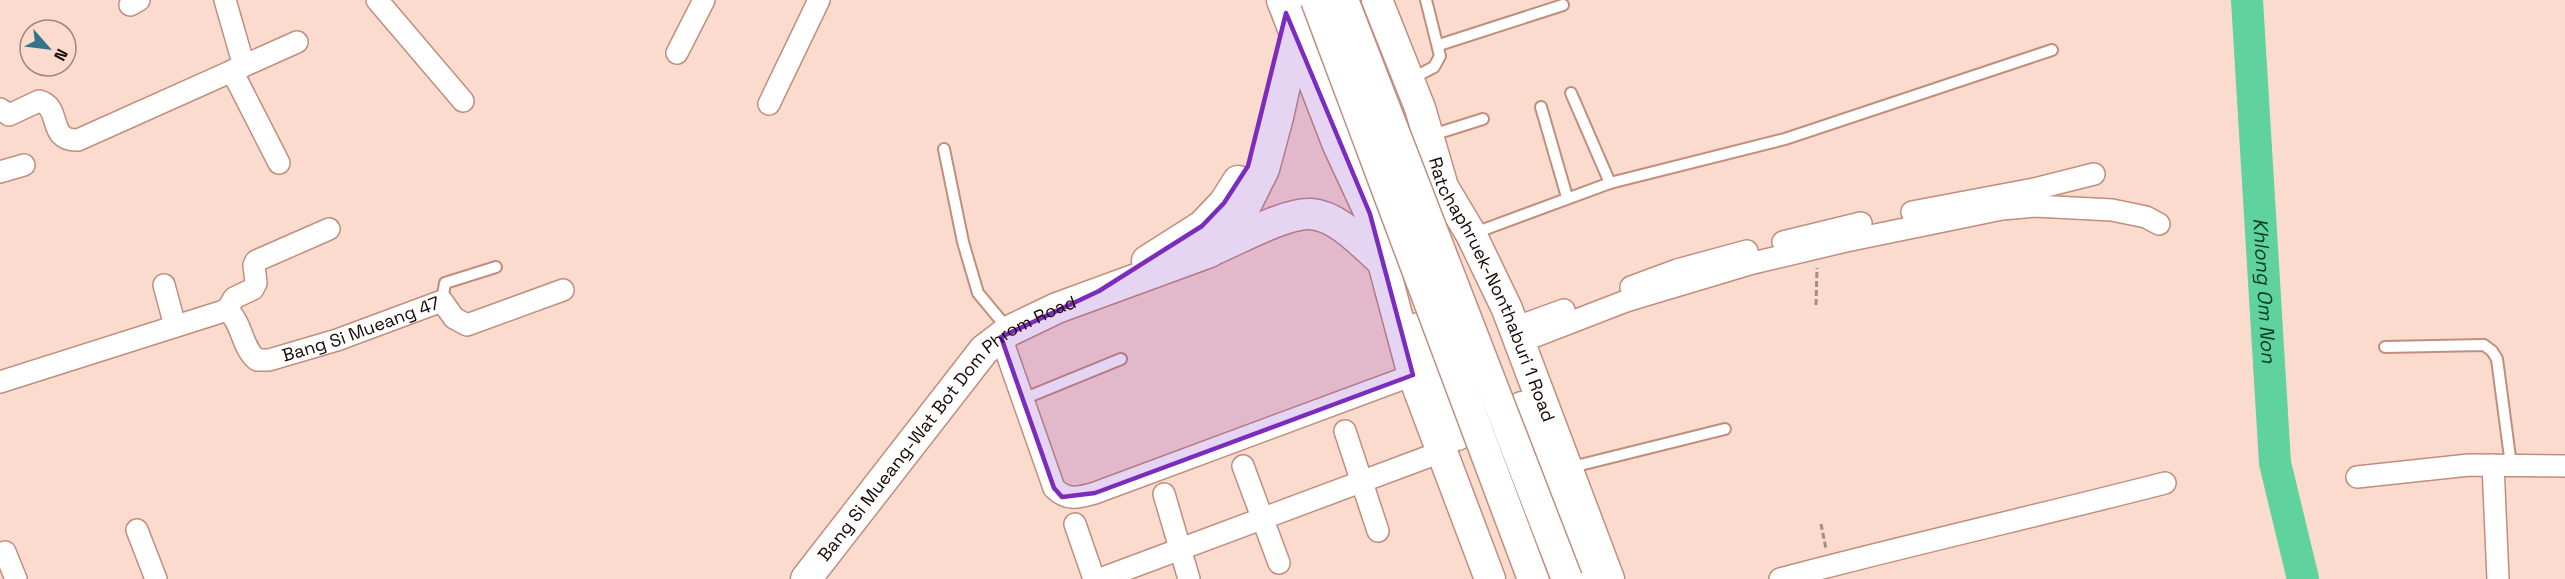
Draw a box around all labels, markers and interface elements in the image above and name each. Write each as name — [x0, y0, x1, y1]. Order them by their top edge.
north arrow — [18, 18, 78, 78]
text: N — [49, 45, 73, 64]
street label: Ratchaphruek-Nonthaburi 1 Road — [1424, 154, 1561, 425]
water label: Khlong Om Non — [2247, 217, 2282, 365]
street label: Bang Si Mueang-Wat Bot Dom Phrom Road — [812, 290, 1079, 565]
street label: Bang Si Mueang 47 — [279, 291, 443, 367]

